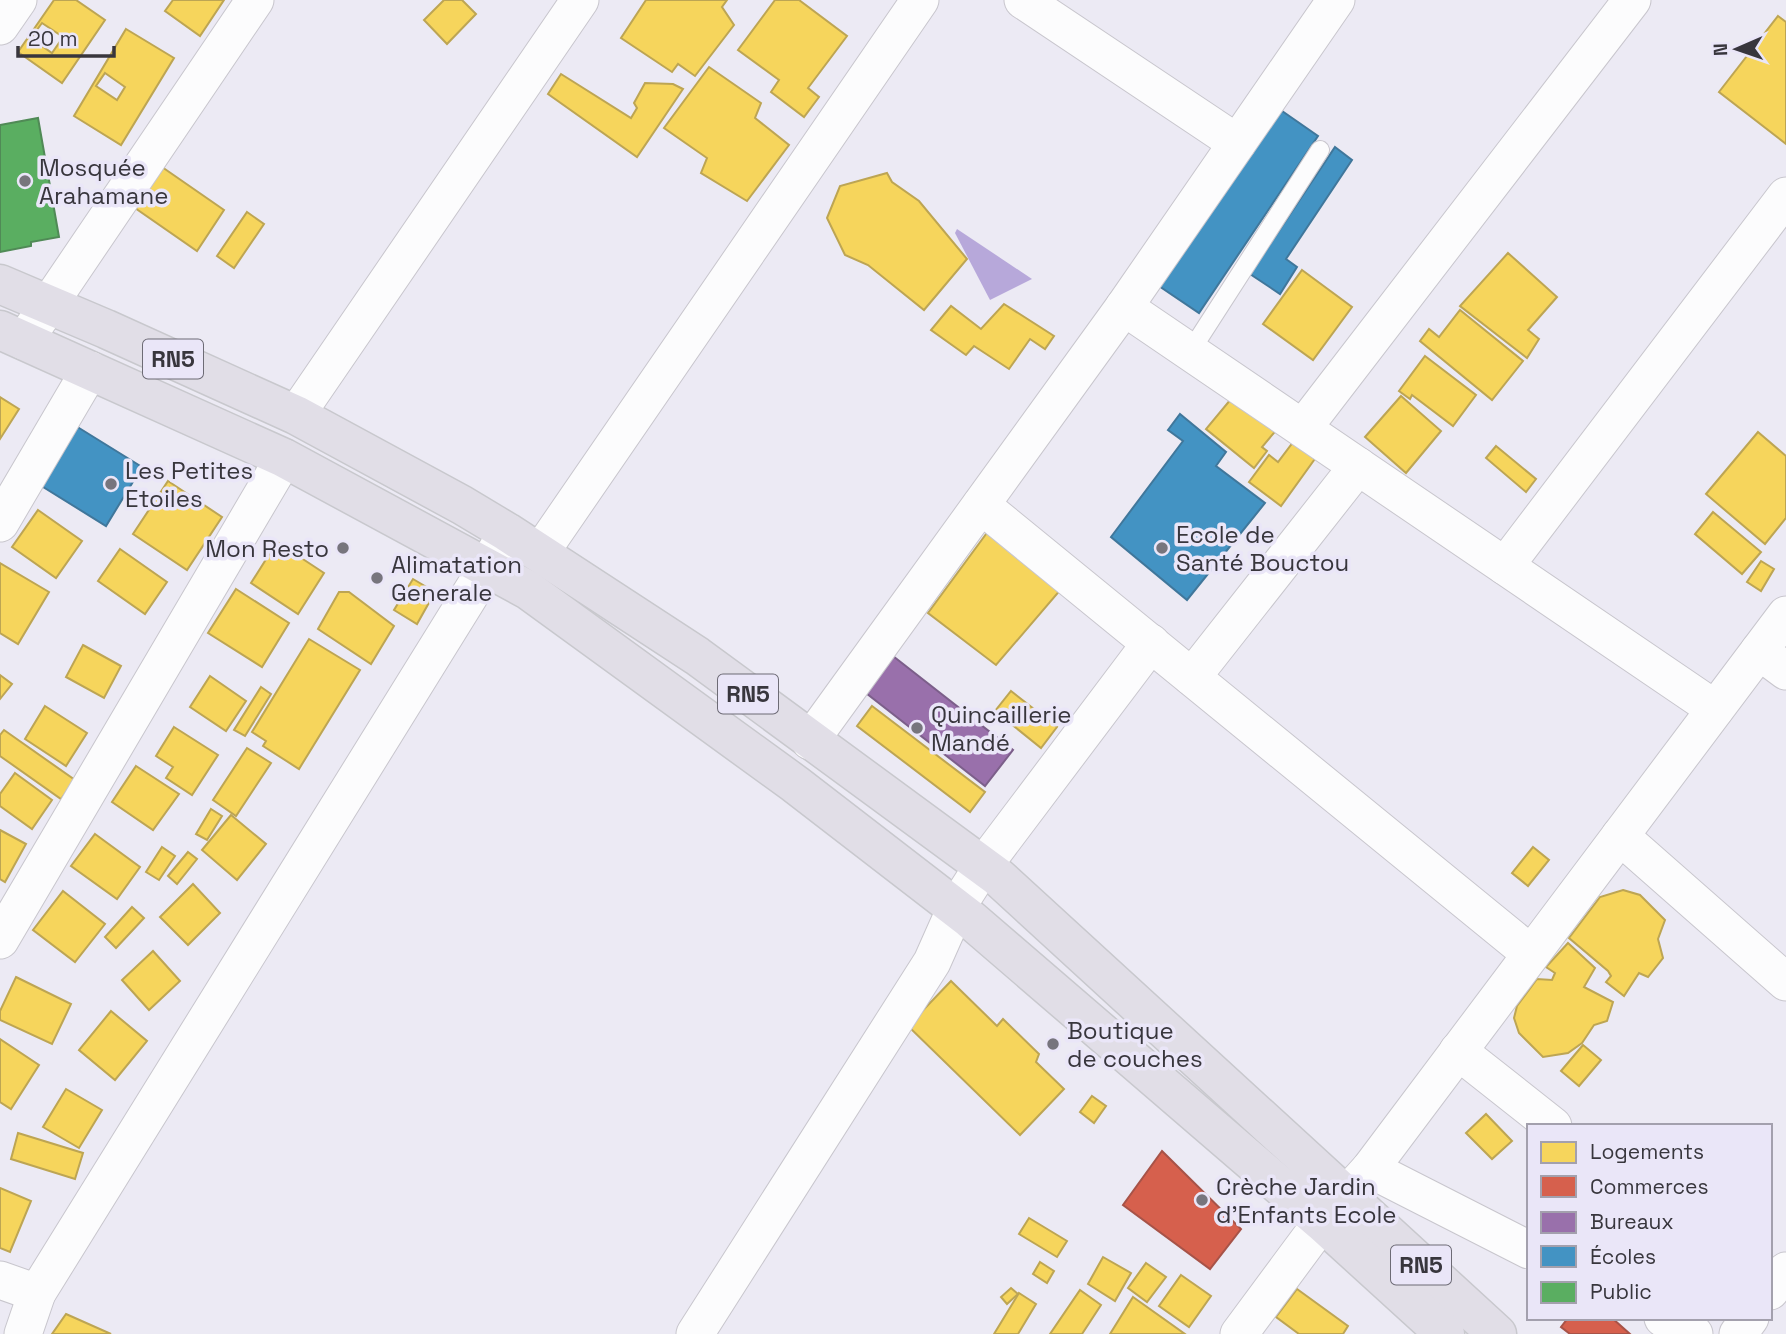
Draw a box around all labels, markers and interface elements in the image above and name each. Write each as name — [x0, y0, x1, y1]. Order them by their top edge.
scale bar — [18, 14, 114, 58]
north arrow — [1702, 14, 1772, 84]
text: 20 m — [28, 25, 78, 52]
text: N — [1708, 43, 1733, 56]
place label: Mosquée Arahamane — [39, 152, 168, 211]
marker: Mosquée Arahamane — [17, 173, 33, 189]
road number: RN5 — [143, 340, 203, 378]
place label: Les Petites Etoiles — [125, 455, 253, 514]
marker: Les Petites Etoiles — [103, 476, 119, 492]
place label: Ecole de Santé Bouctou — [1176, 519, 1349, 578]
place label: Mon Resto — [205, 533, 329, 564]
marker: Mon Resto — [335, 540, 351, 556]
marker: Ecole de Santé Bouctou — [1154, 540, 1170, 556]
place label: Alimatation Generale — [391, 549, 522, 608]
marker: Alimatation Generale — [369, 570, 385, 586]
road number: RN5 — [718, 674, 778, 714]
place label: Quincaillerie Mandé — [931, 699, 1071, 758]
marker: Quincaillerie Mandé — [909, 720, 925, 736]
place label: Boutique de couches — [1067, 1015, 1203, 1074]
marker: Boutique de couches — [1045, 1036, 1061, 1052]
legend — [1527, 1124, 1772, 1320]
text: Logements — [1590, 1138, 1704, 1165]
place label: Crèche Jardin d'Enfants Ecole — [1216, 1171, 1397, 1230]
text: Commerces — [1590, 1173, 1709, 1200]
marker: Crèche Jardin d'Enfants Ecole — [1194, 1192, 1210, 1208]
text: Bureaux — [1590, 1208, 1674, 1235]
text: Écoles — [1590, 1243, 1656, 1270]
road number: RN5 — [1391, 1246, 1451, 1284]
text: Public — [1590, 1278, 1652, 1305]

